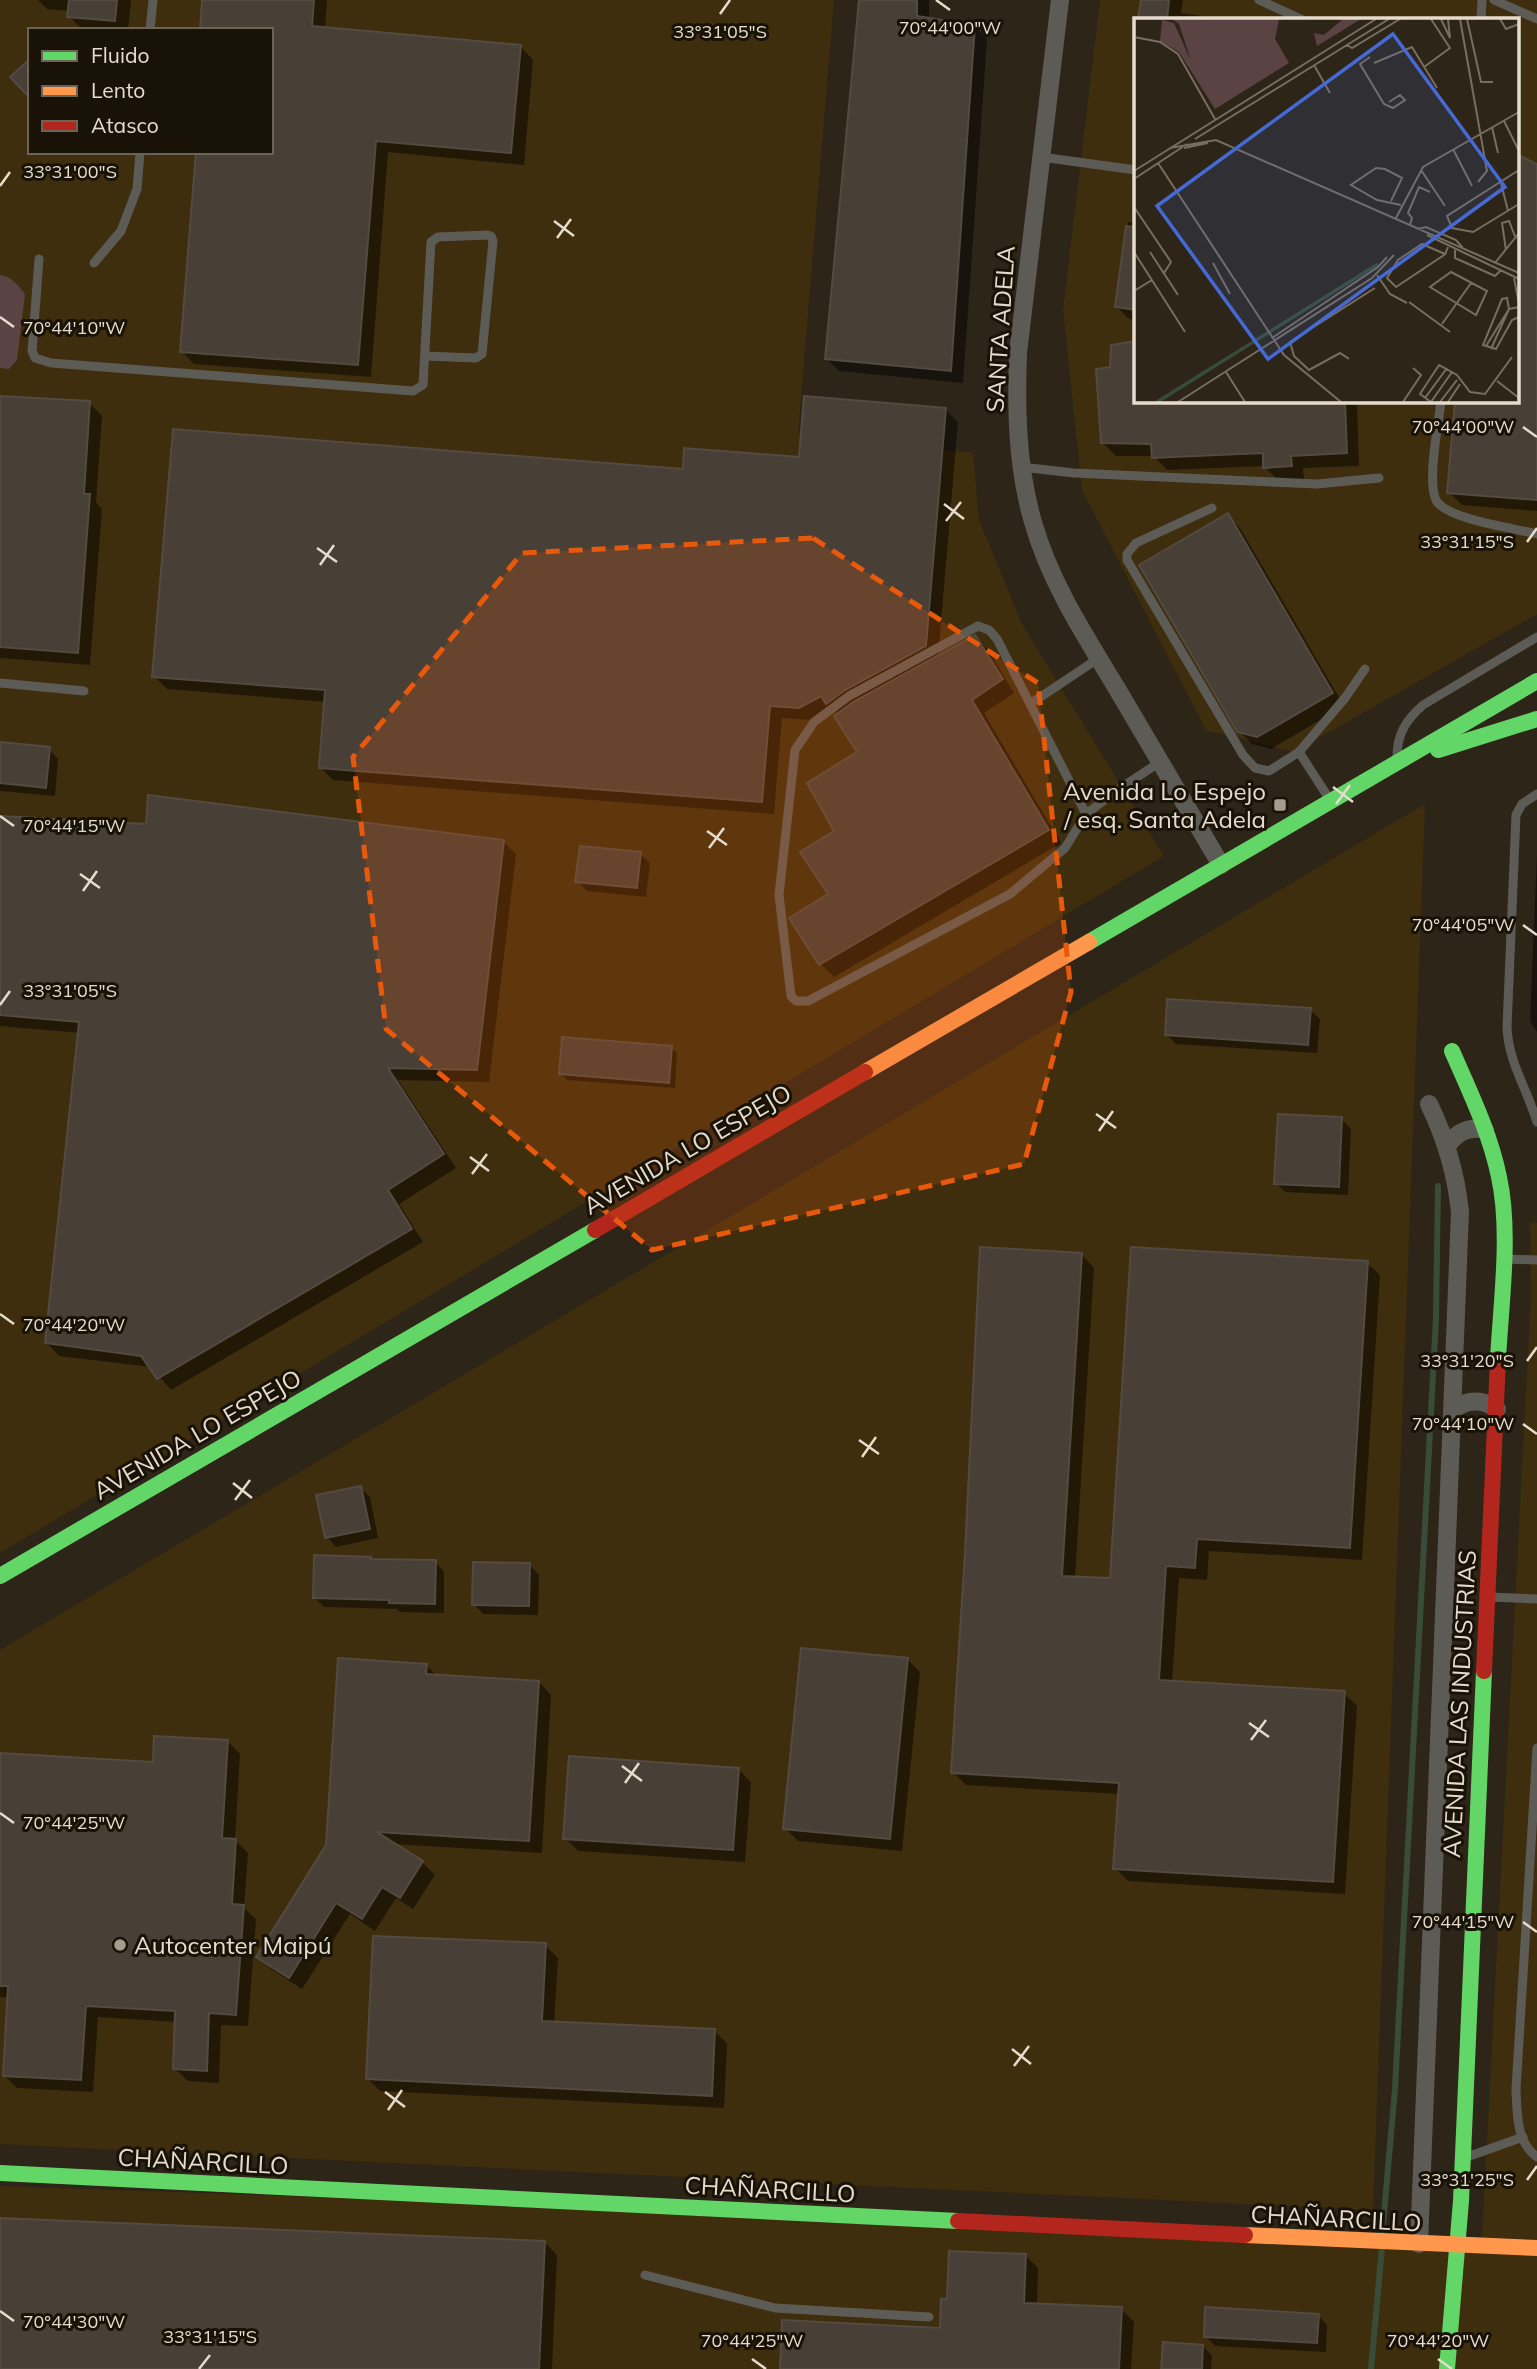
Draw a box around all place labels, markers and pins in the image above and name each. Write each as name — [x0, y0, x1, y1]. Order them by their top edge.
place label: Avenida Lo Espejo / esq. Santa Adela — [1063, 776, 1266, 834]
marker: Avenida Lo Espejo / esq. Santa Adela — [1272, 797, 1288, 813]
place label: Autocenter Maipú — [134, 1930, 332, 1960]
marker: Autocenter Maipú — [112, 1937, 128, 1953]

